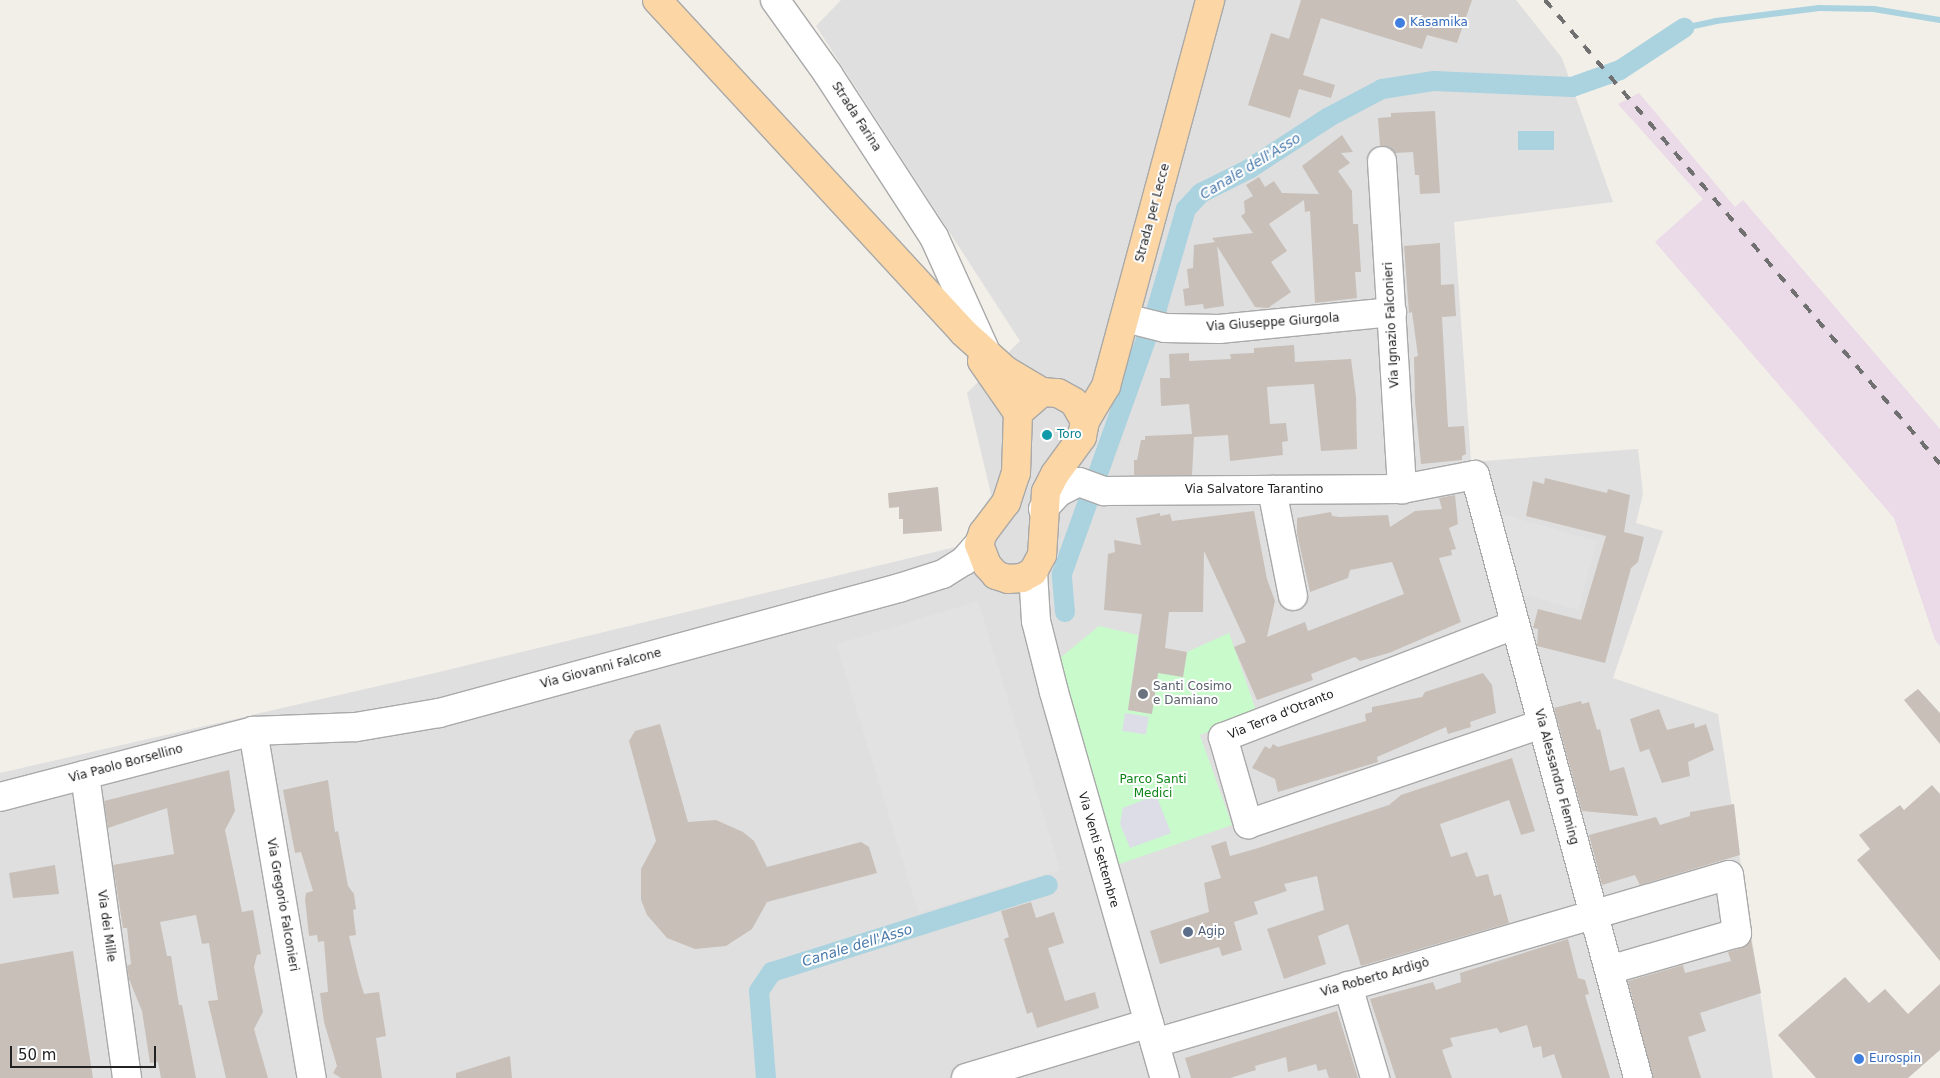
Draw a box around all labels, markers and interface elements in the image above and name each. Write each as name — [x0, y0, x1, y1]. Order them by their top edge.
place label: Kasamika — [1410, 16, 1468, 30]
marker: Kasamika — [1394, 17, 1406, 29]
street label: Strada Farina — [828, 80, 884, 154]
water label: Canale dell'Asso — [1197, 129, 1303, 203]
street label: Strada per Lecce — [1133, 162, 1173, 264]
street label: Via Ignazio Falconieri — [1382, 262, 1402, 388]
street label: Via Giuseppe Giurgola — [1206, 311, 1340, 335]
place label: Toro — [1057, 428, 1082, 442]
marker: Toro — [1041, 429, 1053, 441]
street label: Via Salvatore Tarantino — [1185, 483, 1323, 497]
street label: Via Giovanni Falcone — [539, 646, 663, 692]
place label: Santi Cosimo e Damiano — [1153, 680, 1232, 708]
street label: Via Terra d'Otranto — [1226, 687, 1336, 743]
marker: Santi Cosimo e Damiano — [1137, 688, 1149, 700]
street label: Via Alessandro Fleming — [1531, 707, 1581, 847]
street label: Via Paolo Borsellino — [67, 742, 185, 786]
park label: Parco Santi Medici — [1119, 773, 1187, 801]
street label: Via Venti Settembre — [1075, 790, 1121, 910]
street label: Via Gregorio Falconieri — [263, 837, 301, 973]
street label: Via dei Mille — [94, 889, 118, 963]
water label: Canale dell'Asso — [800, 920, 914, 970]
place label: Agip — [1198, 925, 1225, 939]
marker: Agip — [1182, 926, 1194, 938]
street label: Via Roberto Ardigò — [1319, 956, 1431, 1000]
scale bar — [12, 1036, 159, 1068]
text: 50 m — [18, 1046, 56, 1064]
place label: Eurospin — [1869, 1052, 1921, 1066]
marker: Eurospin — [1853, 1053, 1865, 1065]

